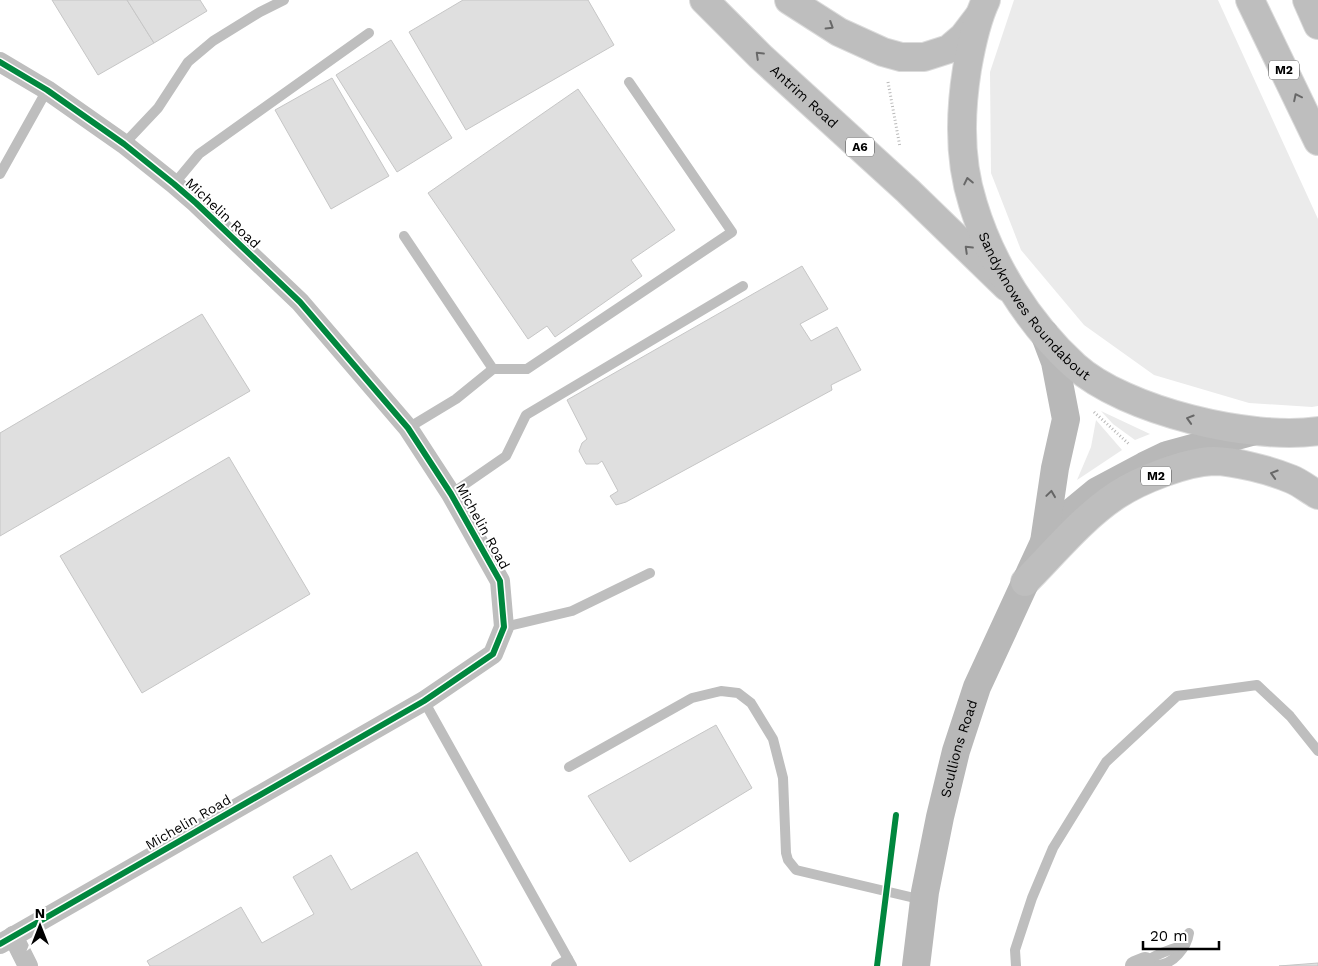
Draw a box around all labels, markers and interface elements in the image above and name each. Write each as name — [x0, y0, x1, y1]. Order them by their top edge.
one-way arrow — [825, 20, 834, 30]
one-way arrow — [755, 52, 764, 61]
road number: M2 — [1269, 60, 1299, 80]
street label: Antrim Road — [767, 62, 841, 131]
one-way arrow — [1293, 93, 1303, 102]
road number: A6 — [846, 138, 874, 156]
street label: Michelin Road — [182, 174, 264, 252]
one-way arrow — [963, 177, 974, 186]
street label: Sandyknowes Roundabout — [976, 229, 1094, 384]
one-way arrow — [964, 246, 973, 255]
one-way arrow — [1186, 414, 1194, 424]
road number: M2 — [1141, 466, 1171, 486]
one-way arrow — [1270, 470, 1279, 480]
street label: Michelin Road — [453, 480, 513, 572]
one-way arrow — [1045, 490, 1055, 498]
street label: Scullions Road — [937, 697, 980, 799]
street label: Michelin Road — [142, 791, 234, 853]
north arrow — [15, 901, 65, 951]
text: N — [35, 905, 45, 921]
scale bar — [1143, 918, 1219, 950]
text: 20 m — [1150, 927, 1188, 945]

